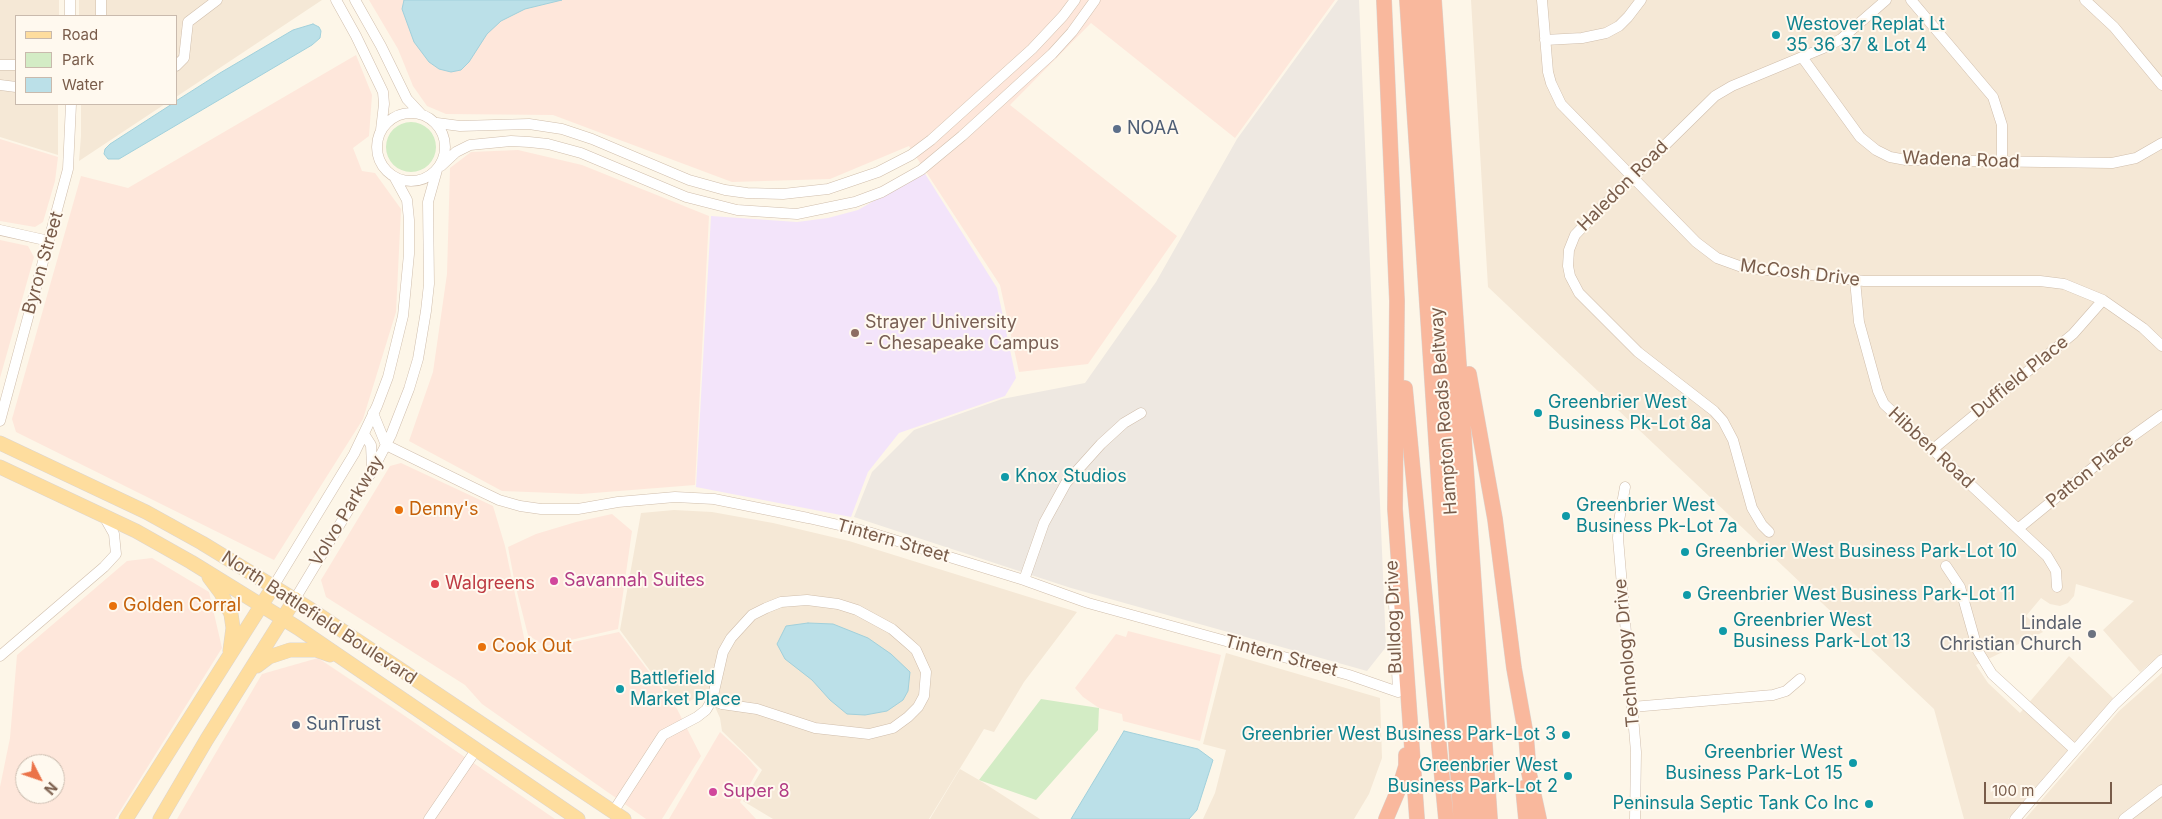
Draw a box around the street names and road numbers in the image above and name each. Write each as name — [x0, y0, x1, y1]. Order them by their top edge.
street label: Haledon Road — [1573, 136, 1673, 236]
street label: Wadena Road — [1902, 147, 2020, 173]
street label: Byron Street — [18, 209, 68, 317]
street label: McCosh Drive — [1739, 255, 1861, 291]
street label: Hampton Roads Beltway — [1426, 306, 1462, 516]
street label: Duffield Place — [1967, 331, 2073, 423]
street label: Hibben Road — [1884, 403, 1978, 493]
street label: Patton Place — [2042, 429, 2138, 513]
street label: Volvo Parkway — [305, 452, 389, 570]
street label: Tintern Street — [834, 515, 952, 567]
street label: North Battlefield Boulevard — [217, 547, 421, 689]
street label: Bulldog Drive — [1381, 560, 1407, 674]
street label: Technology Drive — [1610, 578, 1644, 728]
street label: Tintern Street — [1222, 631, 1340, 681]

